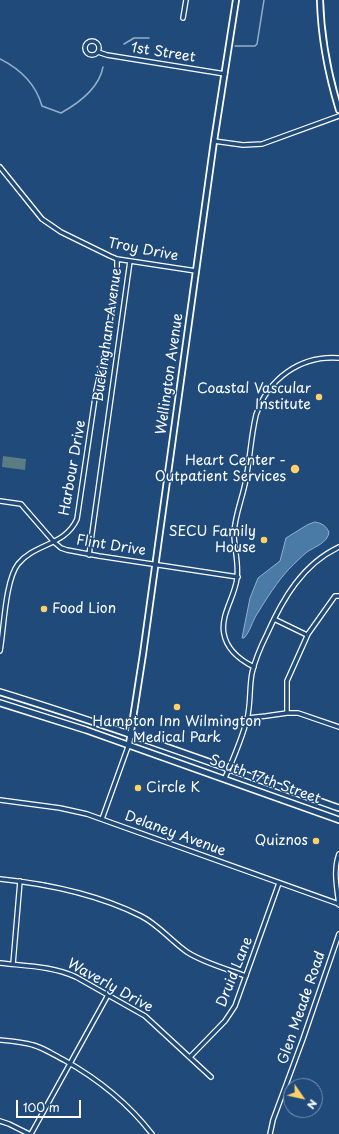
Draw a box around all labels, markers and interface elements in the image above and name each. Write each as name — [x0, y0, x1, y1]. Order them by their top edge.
street label: 1st Street — [130, 40, 196, 66]
street label: Troy Drive — [106, 235, 180, 265]
street label: Buckingham Avenue — [90, 267, 126, 403]
street label: Wellington Avenue — [153, 312, 187, 436]
place label: Coastal Vascular Institute — [197, 381, 311, 414]
marker: Coastal Vascular Institute — [314, 392, 324, 402]
street label: Harbour Drive — [56, 419, 90, 517]
place label: Heart Center - Outpatient Services — [155, 453, 286, 486]
marker: Heart Center - Outpatient Services — [289, 463, 301, 475]
place label: SECU Family House — [169, 524, 256, 556]
street label: Flint Drive — [75, 532, 147, 560]
marker: SECU Family House — [259, 535, 269, 545]
place label: Food Lion — [52, 601, 116, 617]
marker: Food Lion — [39, 604, 49, 614]
marker: Hampton Inn Wilmington Medical Park — [172, 702, 182, 712]
place label: Hampton Inn Wilmington Medical Park — [93, 714, 261, 746]
street label: South 17th Street — [207, 752, 323, 808]
place label: Circle K — [146, 780, 200, 796]
marker: Circle K — [133, 783, 143, 793]
street label: Delaney Avenue — [122, 808, 228, 860]
place label: Quiznos — [255, 833, 308, 849]
marker: Quiznos — [311, 836, 321, 846]
street label: Druid Lane — [213, 934, 257, 1010]
street label: Glen Meade Road — [275, 949, 329, 1067]
street label: Waverly Drive — [64, 956, 156, 1016]
north arrow — [283, 1078, 323, 1118]
scale bar — [18, 1092, 83, 1118]
text: N — [303, 1096, 322, 1113]
text: 100 m — [23, 1098, 60, 1116]

